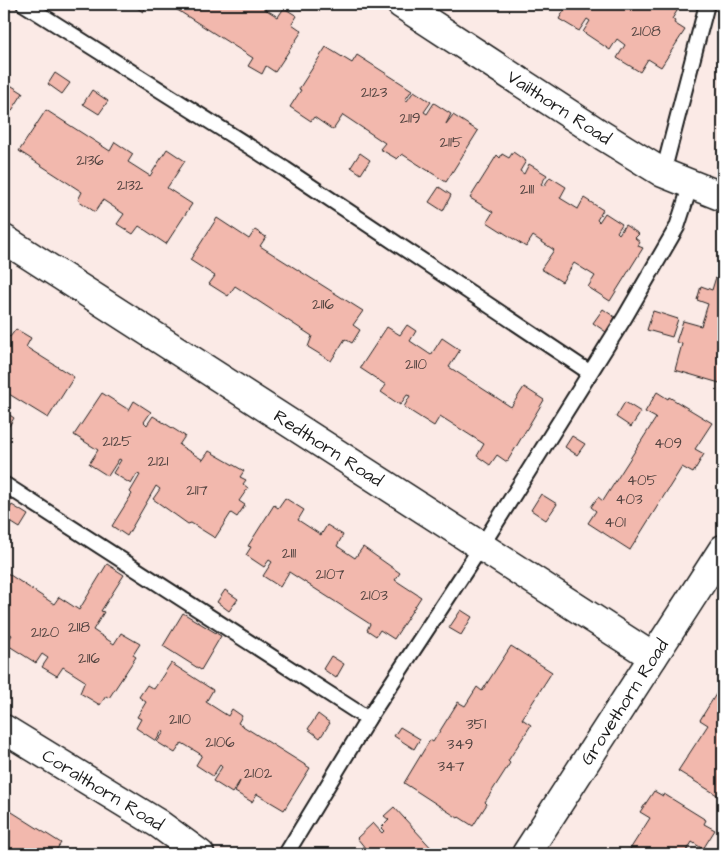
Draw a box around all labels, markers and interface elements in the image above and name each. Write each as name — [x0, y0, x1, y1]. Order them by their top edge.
house number: 2108 — [631, 21, 661, 42]
street label: Vailthorn Road — [502, 65, 616, 151]
house number: 2123 — [361, 82, 388, 103]
house number: 2119 — [400, 108, 420, 129]
house number: 2115 — [439, 132, 463, 153]
house number: 2136 — [76, 150, 104, 171]
house number: 2132 — [117, 175, 144, 196]
house number: 2111 — [520, 179, 534, 200]
house number: 2116 — [312, 294, 335, 315]
house number: 2110 — [405, 354, 427, 375]
street label: Redthorn Road — [269, 404, 388, 493]
house number: 2125 — [102, 431, 132, 452]
house number: 409 — [654, 433, 682, 454]
house number: 2121 — [147, 451, 169, 472]
house number: 405 — [627, 470, 658, 491]
house number: 2117 — [186, 480, 208, 501]
house number: 403 — [615, 489, 643, 510]
house number: 401 — [604, 512, 626, 533]
house number: 2111 — [282, 543, 296, 564]
house number: 2107 — [315, 564, 345, 585]
house number: 2103 — [360, 585, 388, 606]
house number: 2118 — [68, 617, 90, 638]
house number: 2120 — [31, 622, 60, 643]
street label: Grovethorn Road — [575, 634, 675, 770]
house number: 2116 — [78, 648, 101, 669]
house number: 2110 — [169, 709, 191, 730]
house number: 351 — [466, 714, 486, 735]
house number: 2106 — [205, 732, 235, 753]
house number: 349 — [447, 734, 473, 755]
street label: Coralthorn Road — [37, 743, 168, 837]
house number: 347 — [437, 756, 465, 777]
house number: 2102 — [244, 763, 273, 784]

